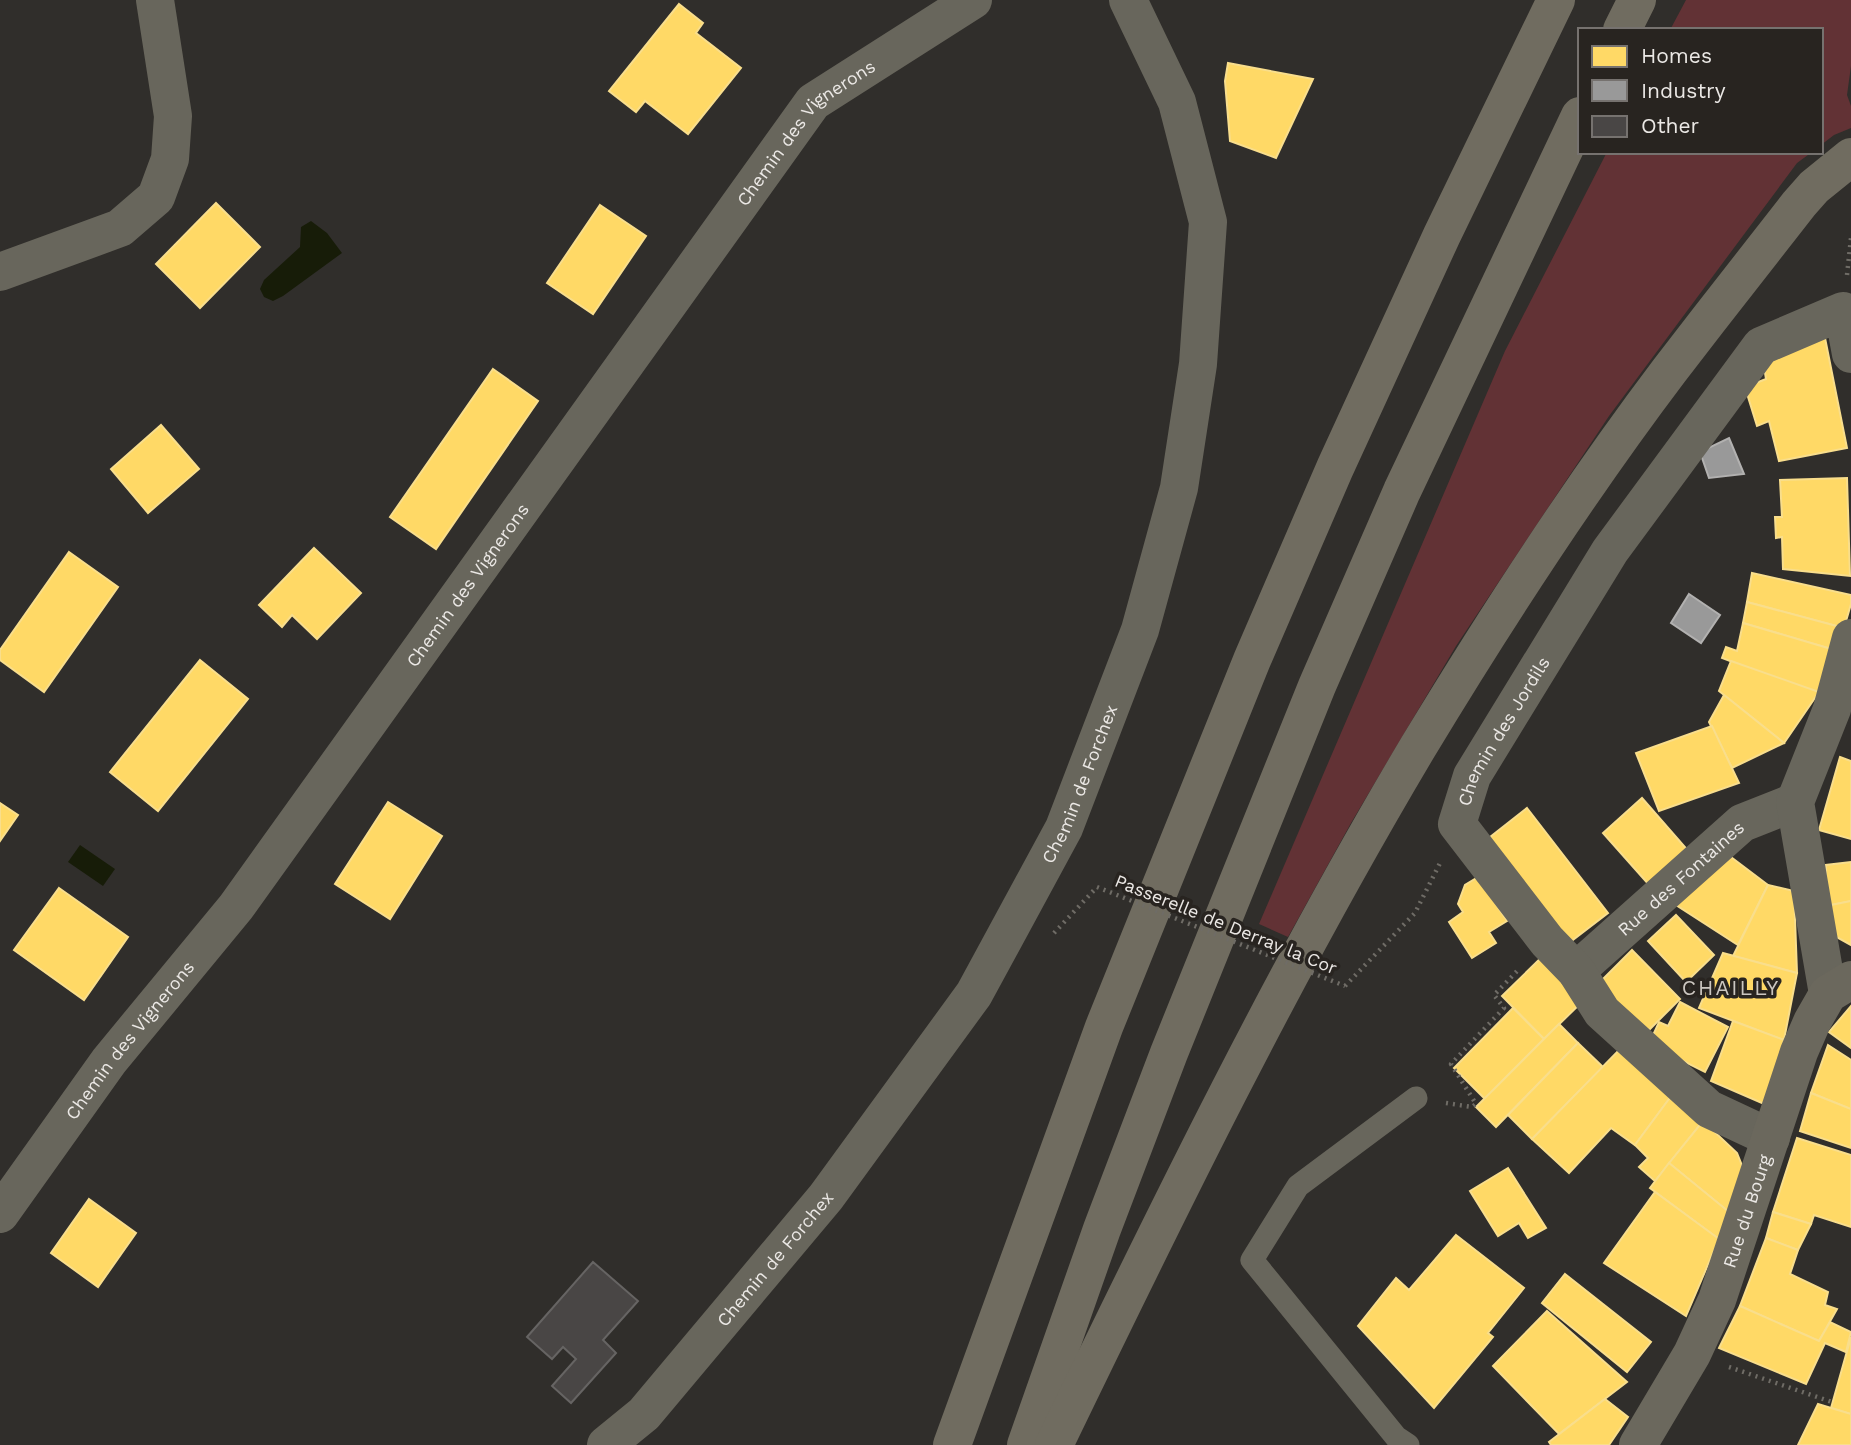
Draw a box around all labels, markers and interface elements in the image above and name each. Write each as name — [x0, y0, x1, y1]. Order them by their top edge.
legend — [1578, 28, 1823, 154]
text: Homes — [1641, 43, 1712, 68]
street label: Chemin des Vignerons — [732, 55, 879, 210]
text: Industry — [1641, 78, 1726, 103]
text: Other — [1641, 113, 1700, 138]
street label: Chemin des Vignerons — [401, 499, 533, 670]
street label: Chemin des Jordils — [1453, 652, 1553, 808]
street label: Chemin de Forchex — [1037, 701, 1121, 867]
street label: Rue des Fontaines — [1613, 816, 1748, 940]
street label: Passerelle de Derray la Cor — [1112, 870, 1340, 978]
street label: Chemin des Vignerons — [60, 956, 198, 1123]
district label: CHAILLY — [1682, 975, 1780, 1000]
street label: Rue du Bourg — [1718, 1151, 1775, 1270]
street label: Chemin de Forchex — [712, 1187, 837, 1330]

